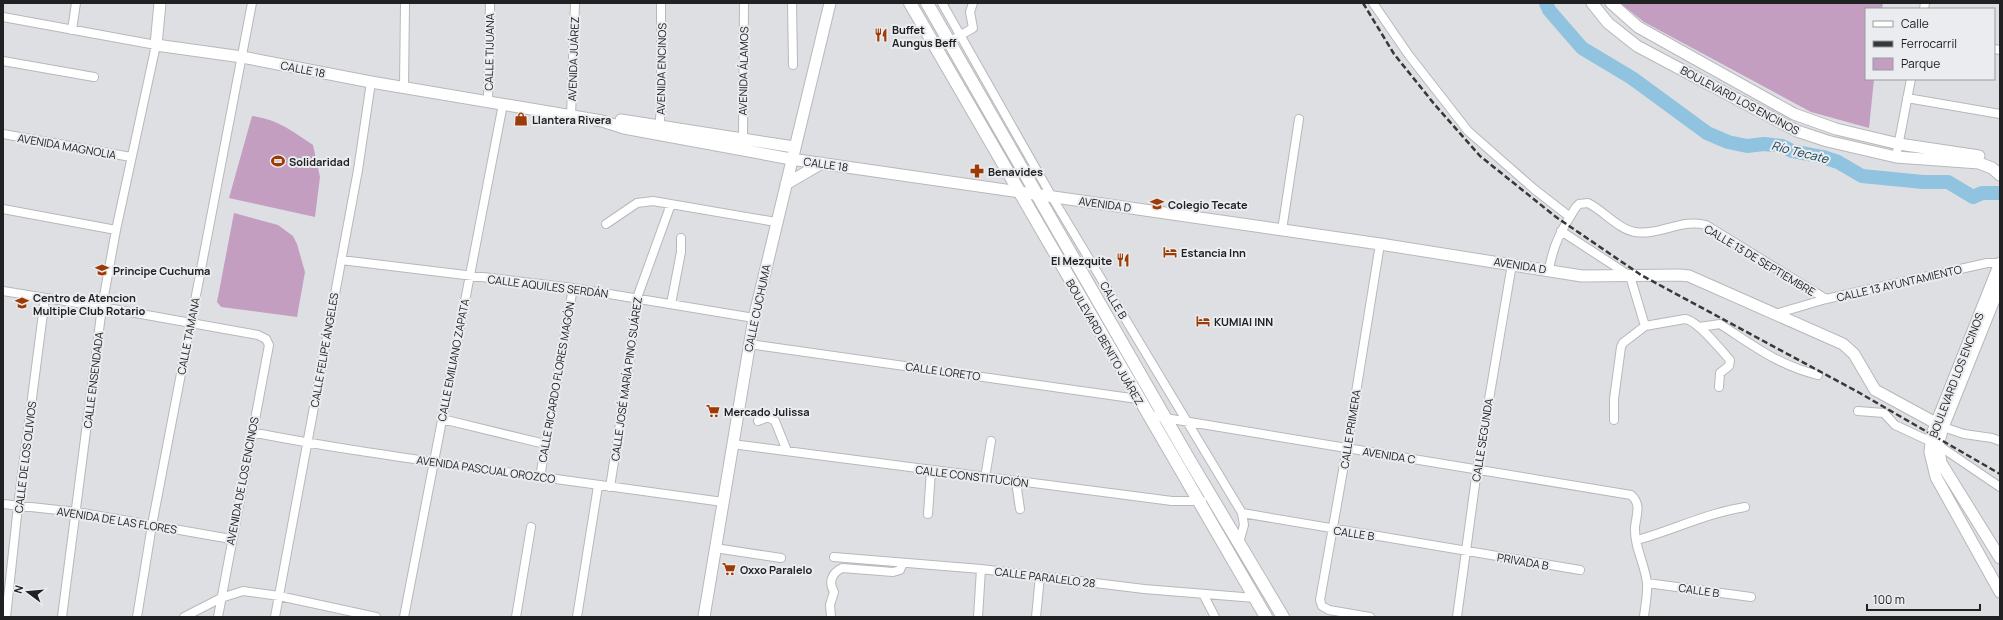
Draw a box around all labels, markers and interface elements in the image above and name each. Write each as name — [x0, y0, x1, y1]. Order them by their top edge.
legend — [1865, 8, 1995, 80]
street label: CALLE TIJUANA — [481, 13, 497, 91]
text: Calle — [1901, 15, 1929, 32]
street label: AVENIDA JUÁREZ — [564, 16, 582, 102]
place label: Buffet Aungus Beff — [892, 22, 957, 50]
street label: AVENIDA ENCINOS — [653, 23, 669, 115]
street label: AVENIDA ÁLAMOS — [735, 26, 751, 116]
restaurant icon: Buffet Aungus Beff — [873, 27, 889, 43]
text: Ferrocarril — [1901, 35, 1957, 52]
text: Parque — [1901, 55, 1940, 72]
street label: CALLE 18 — [279, 57, 327, 81]
street label: BOULEVARD LOS ENCINOS — [1678, 62, 1802, 138]
shop icon: Llantera Rivera — [513, 111, 529, 127]
place label: Llantera Rivera — [532, 112, 611, 127]
street label: AVENIDA MAGNOLIA — [16, 130, 118, 162]
water label: Río Tecate — [1770, 137, 1831, 167]
sports icon: Solidaridad — [270, 153, 286, 169]
street label: CALLE 18 — [803, 153, 849, 175]
place label: Solidaridad — [289, 154, 350, 169]
pharmacy icon: Benavides — [969, 163, 985, 179]
place label: Benavides — [988, 164, 1043, 179]
street label: AVENIDA D — [1078, 193, 1132, 215]
school or university icon: Colegio Tecate — [1149, 196, 1165, 212]
place label: Colegio Tecate — [1168, 197, 1248, 212]
street label: CALLE 13 DE SEPTIEMBRE — [1702, 221, 1818, 299]
hotel icon: Estancia Inn — [1162, 244, 1178, 260]
place label: Estancia Inn — [1181, 245, 1246, 260]
restaurant icon: El Mezquite — [1115, 252, 1131, 268]
place label: El Mezquite — [1051, 253, 1112, 268]
street label: AVENIDA D — [1493, 253, 1547, 277]
street label: CALLE 13 AYUNTAMIENTO — [1835, 261, 1963, 305]
school or university icon: Principe Cuchuma — [94, 262, 110, 278]
place label: Principe Cuchuma — [113, 263, 210, 278]
street label: CALLE CUCHUMA — [740, 263, 774, 353]
street label: CALLE AQUILES SERDÁN — [487, 271, 609, 301]
street label: BOULEVARD BENITO JUÁREZ — [1063, 276, 1147, 408]
street label: CALLE B — [1097, 279, 1131, 322]
place label: Centro de Atencion Multiple Club Rotario — [33, 290, 146, 318]
street label: CALLE FELIPE ÁNGELES — [307, 291, 342, 409]
school or university icon: Centro de Atencion Multiple Club Rotario — [14, 295, 30, 311]
street label: CALLE TAMANA — [173, 296, 203, 376]
street label: CALLE JOSÉ MARÍA PINO SUÁREZ — [607, 296, 645, 462]
street label: CALLE EMILIANO ZAPATA — [434, 297, 472, 423]
street label: CALLE RICARDO FLORES MAGÓN — [534, 300, 578, 464]
street label: BOULEVARD LOS ENCINOS — [1925, 310, 1987, 440]
hotel icon: KUMIAI INN — [1195, 313, 1211, 329]
place label: KUMIAI INN — [1214, 314, 1273, 329]
street label: CALLE ENSENDADA — [80, 331, 106, 429]
street label: CALLE LORETO — [905, 358, 981, 384]
street label: CALLE PRIMERA — [1336, 388, 1364, 470]
street label: CALLE SEGUNDA — [1468, 397, 1496, 483]
street label: CALLE DE LOS OLIVIOS — [11, 400, 39, 514]
supermarket icon: Mercado Julissa — [705, 403, 721, 419]
place label: Mercado Julissa — [724, 404, 809, 419]
street label: AVENIDA DE LOS ENCINOS — [222, 415, 262, 546]
street label: AVENIDA C — [1361, 443, 1417, 467]
street label: AVENIDA PASCUAL OROZCO — [416, 452, 556, 486]
street label: CALLE CONSTITUCIÓN — [915, 462, 1029, 490]
street label: AVENIDA DE LAS FLORES — [56, 503, 178, 537]
street label: CALLE B — [1333, 522, 1376, 544]
street label: PRIVADA B — [1496, 549, 1550, 573]
supermarket icon: Oxxo Paralelo — [721, 561, 737, 577]
place label: Oxxo Paralelo — [740, 562, 813, 577]
street label: CALLE PARALELO 28 — [994, 563, 1096, 591]
north arrow — [8, 572, 48, 612]
street label: CALLE B — [1678, 580, 1721, 600]
text: N — [10, 583, 26, 595]
scale bar — [1867, 586, 1980, 612]
text: 100 m — [1873, 591, 1905, 608]

